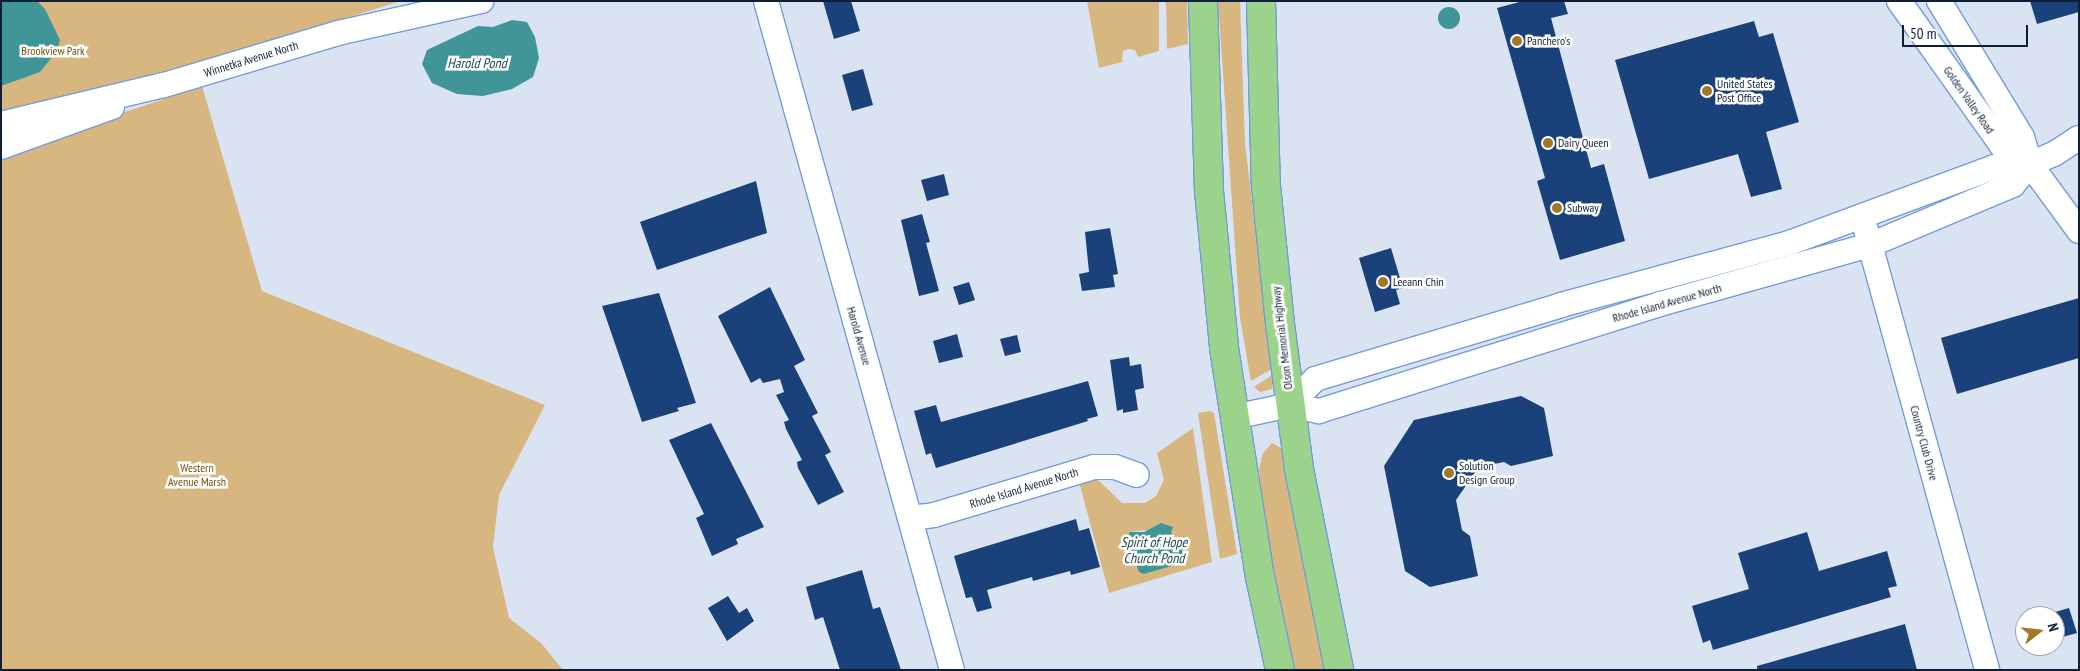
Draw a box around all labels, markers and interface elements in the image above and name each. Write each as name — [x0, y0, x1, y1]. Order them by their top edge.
scale bar — [1905, 15, 2031, 47]
text: 50 m — [1910, 24, 1936, 43]
place label: Panchero's — [1527, 34, 1570, 48]
marker: Panchero's — [1511, 35, 1523, 47]
street label: Winnetka Avenue North — [202, 38, 300, 80]
park label: Brookview Park — [21, 44, 85, 58]
water label: Harold Pond — [447, 55, 507, 71]
street label: Golden Valley Road — [1940, 63, 1998, 137]
place label: United States Post Office — [1717, 77, 1772, 105]
marker: United States Post Office — [1701, 85, 1713, 97]
place label: Dairy Queen — [1558, 136, 1609, 150]
marker: Dairy Queen — [1542, 137, 1554, 149]
place label: Subway — [1567, 201, 1599, 215]
marker: Subway — [1551, 202, 1563, 214]
place label: Leeann Chin — [1393, 275, 1444, 289]
marker: Leeann Chin — [1377, 276, 1389, 288]
street label: Rhode Island Avenue North — [1611, 280, 1723, 326]
street label: Olson Memorial Highway — [1269, 286, 1295, 390]
street label: Harold Avenue — [844, 305, 874, 367]
street label: Country Club Drive — [1907, 404, 1941, 482]
place label: Solution Design Group — [1459, 459, 1515, 487]
park label: Western Avenue Marsh — [168, 461, 226, 489]
street label: Rhode Island Avenue North — [968, 465, 1080, 511]
marker: Solution Design Group — [1443, 467, 1455, 479]
water label: Spirit of Hope Church Pond — [1121, 534, 1187, 566]
north arrow — [2015, 606, 2065, 656]
text: N — [2044, 621, 2063, 633]

